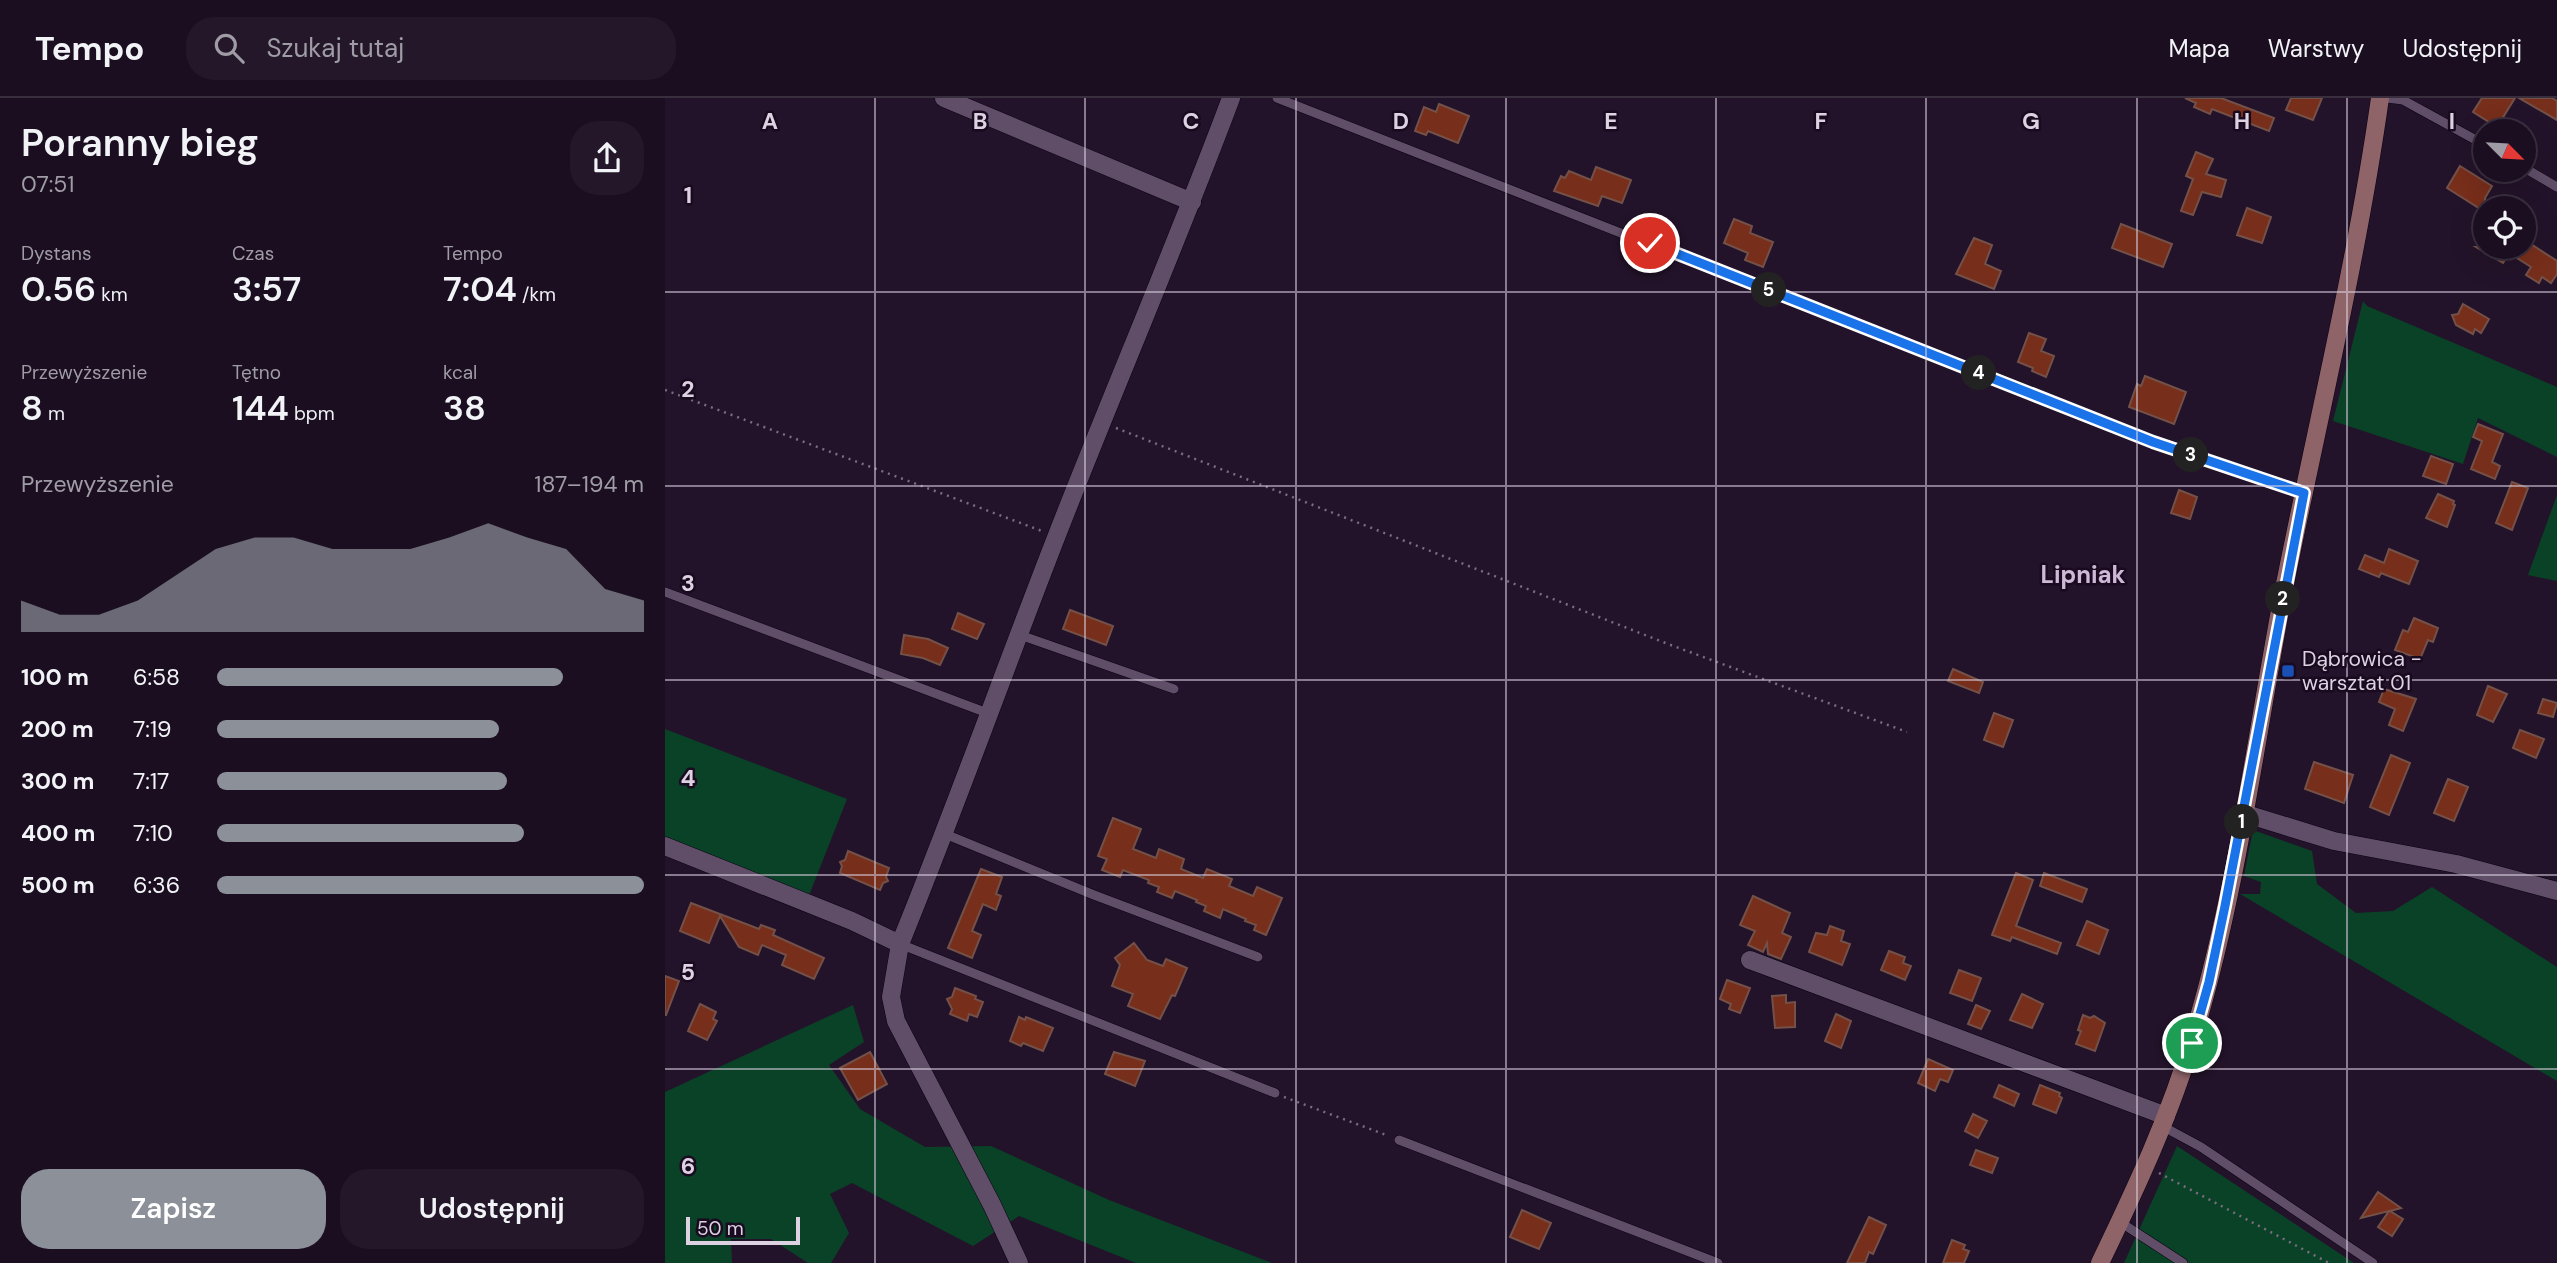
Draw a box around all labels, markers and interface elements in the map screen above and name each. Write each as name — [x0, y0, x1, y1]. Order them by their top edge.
search box — [186, 17, 676, 80]
text: Tempo — [35, 27, 144, 70]
icon: search — [210, 29, 248, 67]
text: Szukaj tutaj — [266, 31, 404, 65]
text: Mapa — [2168, 33, 2230, 64]
text: Warstwy — [2268, 33, 2364, 64]
text: Udostępnij — [2402, 33, 2522, 64]
text: A — [762, 106, 778, 136]
text: B — [973, 106, 987, 136]
text: C — [1183, 106, 1199, 136]
text: D — [1393, 106, 1409, 136]
text: E — [1604, 106, 1618, 136]
text: F — [1815, 106, 1828, 136]
text: G — [2022, 106, 2040, 136]
text: H — [2234, 106, 2250, 136]
text: I — [2449, 106, 2455, 136]
text: Poranny bieg — [21, 118, 259, 168]
north arrow — [2473, 119, 2536, 182]
map controls — [2473, 119, 2536, 259]
button: share — [570, 121, 644, 195]
text: 07:51 — [21, 169, 75, 199]
text: 1 — [684, 180, 692, 210]
button: locate — [2473, 196, 2536, 259]
pin — [1620, 213, 1680, 273]
icon: check — [1631, 224, 1669, 262]
text: Dystans — [21, 241, 91, 266]
text: Czas — [232, 241, 274, 266]
text: Tempo — [443, 241, 503, 266]
text: 0.56 — [21, 266, 96, 312]
text: 3:57 — [232, 266, 301, 312]
text: 7:04 — [443, 266, 517, 312]
pin: 5 — [1751, 272, 1787, 308]
text: 5 — [1763, 277, 1774, 302]
text: km — [96, 282, 128, 307]
text: /km — [517, 282, 556, 307]
pin: 4 — [1961, 356, 1997, 390]
text: Przewyższenie — [21, 360, 147, 385]
text: Tętno — [232, 360, 281, 385]
text: kcal — [443, 360, 477, 385]
text: 4 — [1972, 360, 1985, 385]
text: 2 — [681, 374, 695, 404]
text: 8 — [21, 385, 43, 431]
text: 144 — [232, 385, 289, 431]
text: 38 — [443, 385, 486, 431]
text: m — [43, 401, 65, 426]
text: bpm — [289, 401, 335, 426]
pin: 3 — [2173, 438, 2209, 472]
text: 3 — [2185, 442, 2196, 467]
text: Przewyższenie — [21, 469, 174, 499]
text: 187–194 m — [534, 469, 644, 499]
district label: Lipniak — [2040, 559, 2126, 590]
text: 3 — [681, 568, 695, 598]
pin: 2 — [2265, 582, 2301, 616]
text: 2 — [2277, 586, 2288, 611]
place label: Dąbrowica - warsztat 01 — [2302, 645, 2422, 697]
text: 100 m — [21, 662, 89, 692]
text: 6:58 — [133, 662, 180, 692]
marker: Dąbrowica - warsztat 01 — [2280, 663, 2296, 679]
text: 200 m — [21, 714, 94, 744]
text: 7:19 — [133, 714, 172, 744]
text: 4 — [681, 763, 696, 793]
text: 300 m — [21, 766, 94, 796]
text: 7:17 — [133, 766, 169, 796]
pin: 1 — [2225, 804, 2259, 840]
text: 1 — [2238, 809, 2245, 834]
text: 400 m — [21, 818, 95, 848]
text: 7:10 — [133, 818, 173, 848]
text: 500 m — [21, 870, 95, 900]
text: 6:36 — [133, 870, 180, 900]
text: 5 — [681, 957, 695, 987]
pin — [2162, 1013, 2222, 1073]
icon: arrive — [2173, 1024, 2211, 1062]
text: 6 — [681, 1151, 695, 1181]
button: Zapisz — [21, 1169, 326, 1249]
button: Udostępnij — [340, 1169, 644, 1249]
scale bar — [686, 1214, 800, 1246]
text: 50 m — [697, 1216, 744, 1241]

